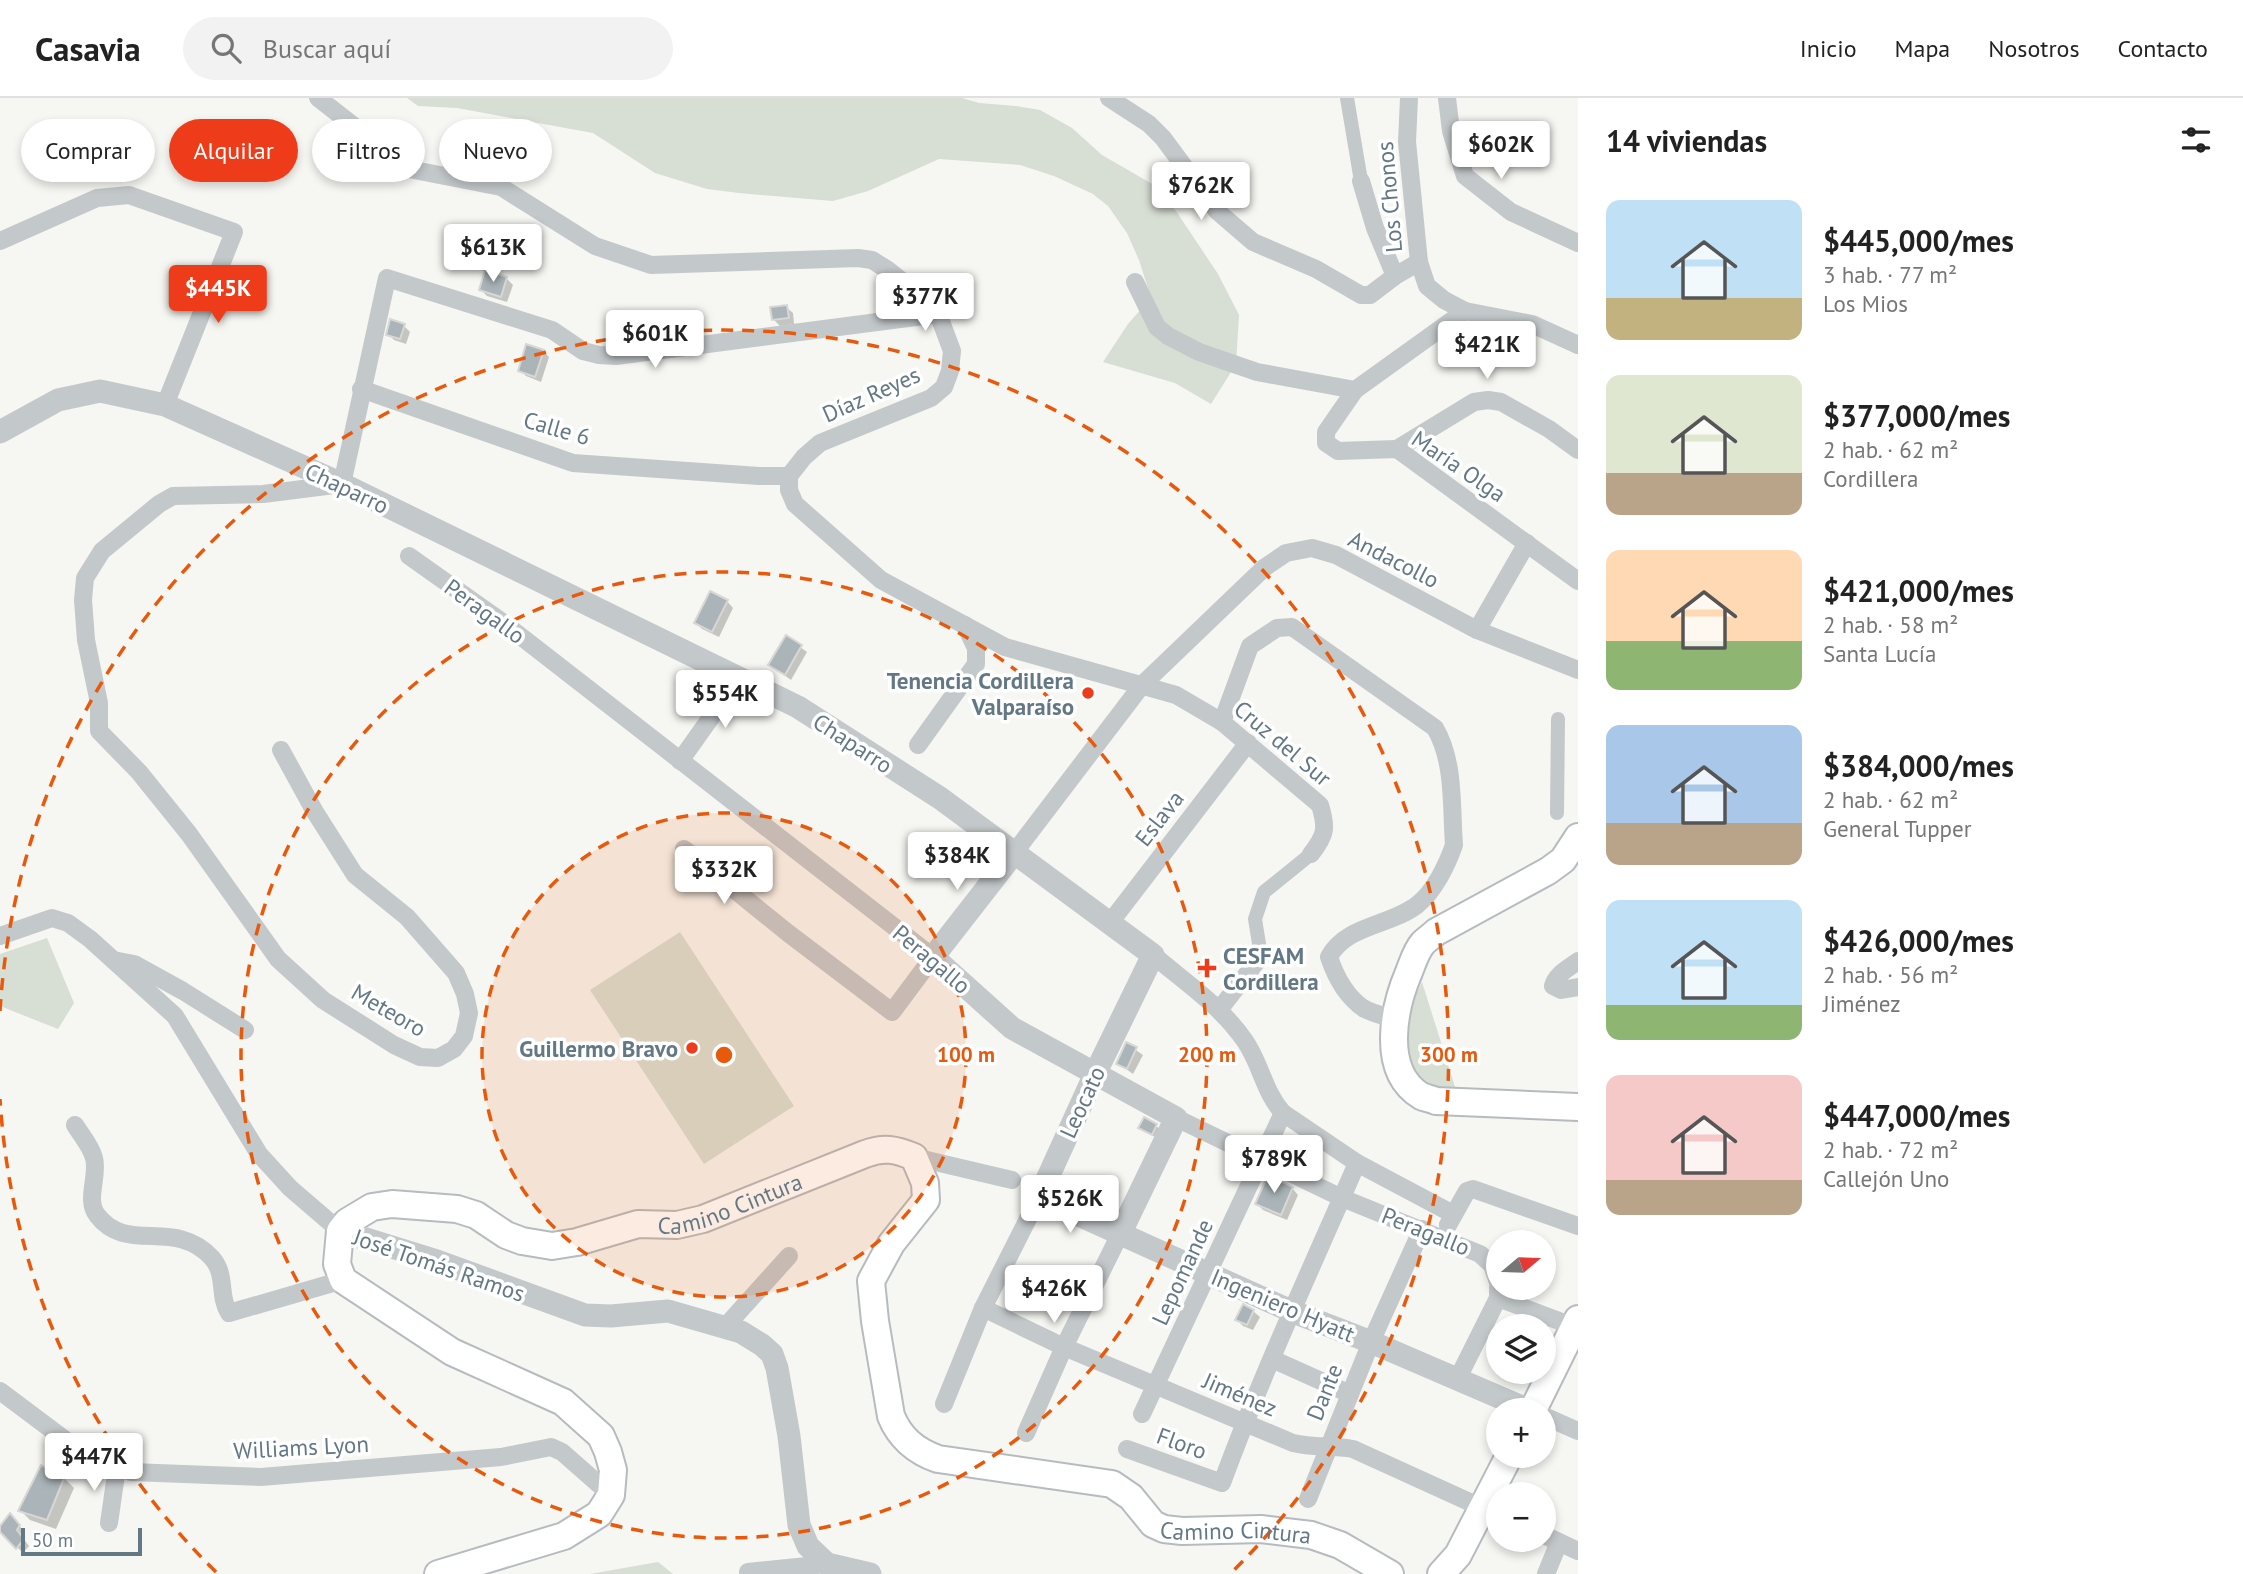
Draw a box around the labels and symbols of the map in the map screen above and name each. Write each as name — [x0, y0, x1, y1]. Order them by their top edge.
pin: $602K — [1452, 122, 1550, 181]
street label: Los Chonos — [1370, 140, 1408, 254]
pin: $762K — [1152, 162, 1250, 222]
pin: $613K — [444, 225, 542, 284]
pin: $445K — [169, 266, 267, 325]
pin: $377K — [876, 274, 974, 333]
pin: $601K — [606, 310, 704, 370]
pin: $421K — [1438, 322, 1536, 381]
street label: Díaz Reyes — [818, 360, 924, 428]
street label: Calle 6 — [520, 405, 594, 451]
street label: María Olga — [1406, 424, 1512, 508]
street label: Chaparro — [301, 456, 393, 520]
street label: Andacollo — [1344, 524, 1444, 594]
street label: Peragallo — [439, 572, 531, 650]
place label: Tenencia Cordillera Valparaíso — [887, 666, 1074, 721]
pin: $554K — [676, 670, 774, 730]
marker: Tenencia Cordillera Valparaíso — [1080, 685, 1096, 701]
street label: Cruz del Sur — [1228, 694, 1338, 792]
street label: Chaparro — [808, 707, 898, 779]
street label: Eslava — [1128, 784, 1190, 852]
pin: $384K — [908, 832, 1006, 892]
pin: $332K — [675, 846, 773, 906]
street label: Peragallo — [887, 918, 977, 1000]
place label: CESFAM Cordillera — [1223, 941, 1319, 996]
marker: CESFAM Cordillera — [1197, 958, 1217, 978]
street label: Meteoro — [347, 977, 431, 1043]
place label: Guillermo Bravo — [519, 1034, 678, 1063]
marker: Guillermo Bravo — [684, 1040, 700, 1056]
text: 100 m — [937, 1041, 995, 1068]
text: 200 m — [1178, 1041, 1236, 1068]
text: 300 m — [1420, 1041, 1478, 1068]
centre of rings — [712, 1043, 736, 1067]
street label: Leocato — [1053, 1061, 1111, 1143]
pin: $789K — [1225, 1136, 1323, 1195]
street label: Camino Cintura — [657, 1166, 806, 1240]
pin: $526K — [1021, 1176, 1119, 1235]
street label: Peragallo — [1378, 1200, 1474, 1262]
street label: Lepomande — [1145, 1214, 1219, 1330]
street label: José Tomás Ramos — [349, 1222, 529, 1308]
north arrow — [1486, 1230, 1556, 1300]
street label: Ingeniero Hyatt — [1207, 1262, 1359, 1348]
pin: $426K — [1005, 1266, 1103, 1325]
street label: Dante — [1300, 1360, 1348, 1424]
street label: Jiménez — [1198, 1365, 1281, 1422]
street label: Floro — [1153, 1421, 1211, 1465]
street label: Williams Lyon — [232, 1429, 370, 1465]
pin: $447K — [45, 1434, 143, 1493]
street label: Camino Cintura — [1159, 1514, 1313, 1549]
scale bar — [21, 1525, 142, 1557]

